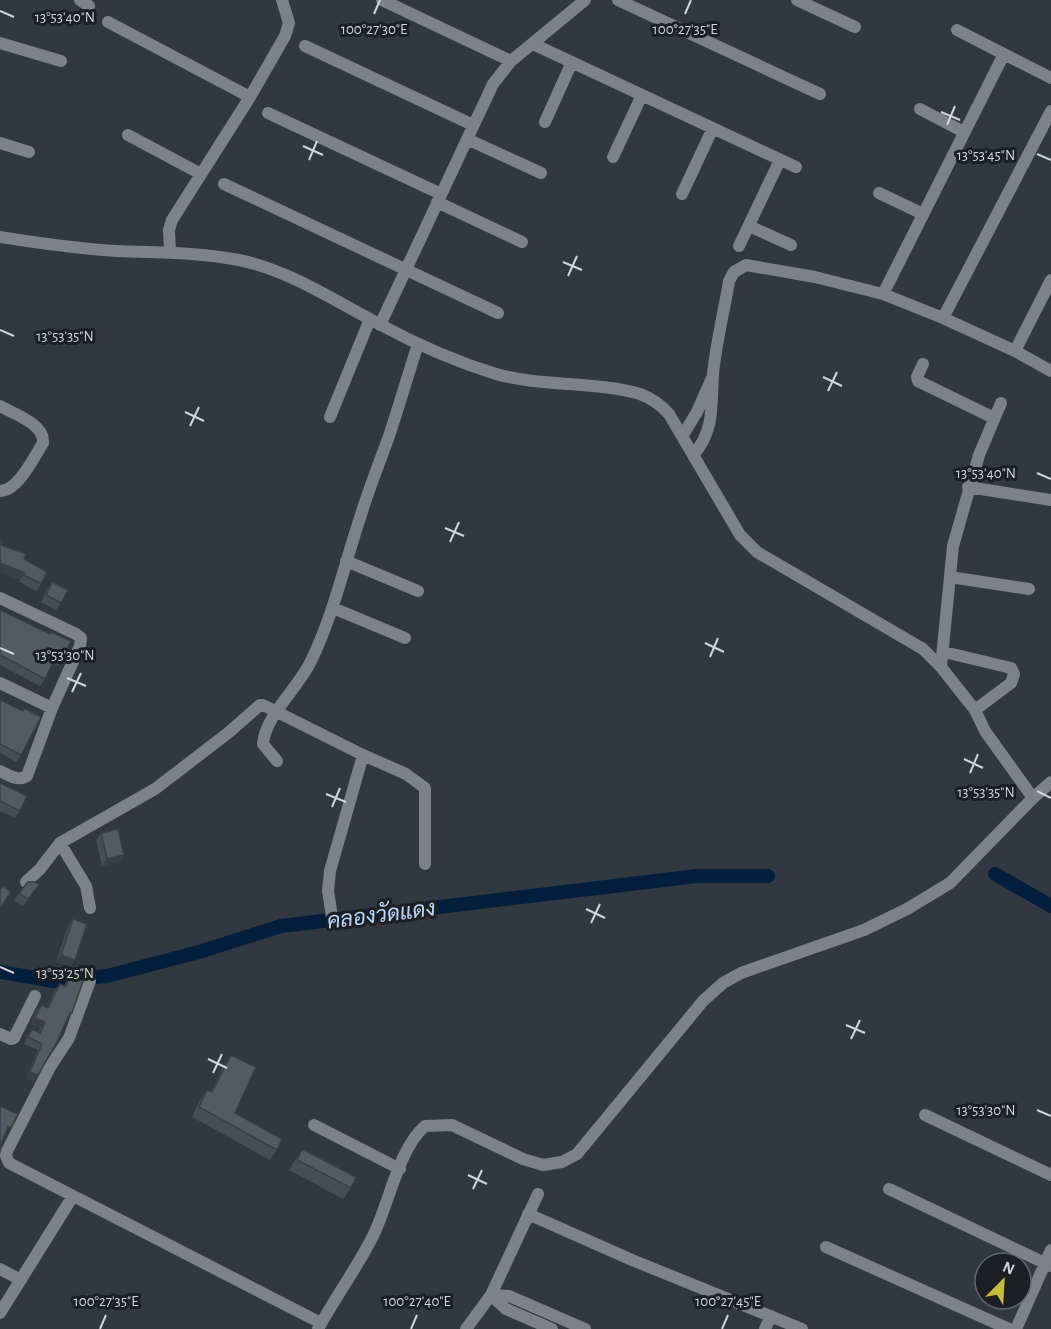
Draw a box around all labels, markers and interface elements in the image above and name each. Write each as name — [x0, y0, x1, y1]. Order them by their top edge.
text: 13°53'40"N — [35, 10, 95, 25]
text: 100°27'30"E — [341, 22, 407, 37]
text: 100°27'35"E — [653, 22, 717, 37]
text: 13°53'45"N — [957, 148, 1015, 163]
text: 13°53'35"N — [36, 329, 94, 344]
text: 13°53'40"N — [956, 466, 1016, 481]
text: 13°53'30"N — [35, 648, 95, 663]
text: 13°53'35"N — [957, 785, 1015, 800]
water label: คลองวัดแดง — [325, 894, 437, 933]
text: 13°53'25"N — [36, 966, 94, 981]
text: 13°53'30"N — [956, 1103, 1016, 1118]
north arrow — [973, 1251, 1033, 1311]
text: N — [1000, 1259, 1017, 1278]
text: 100°27'35"E — [74, 1294, 138, 1309]
text: 100°27'40"E — [383, 1294, 451, 1309]
text: 100°27'45"E — [695, 1294, 761, 1309]

